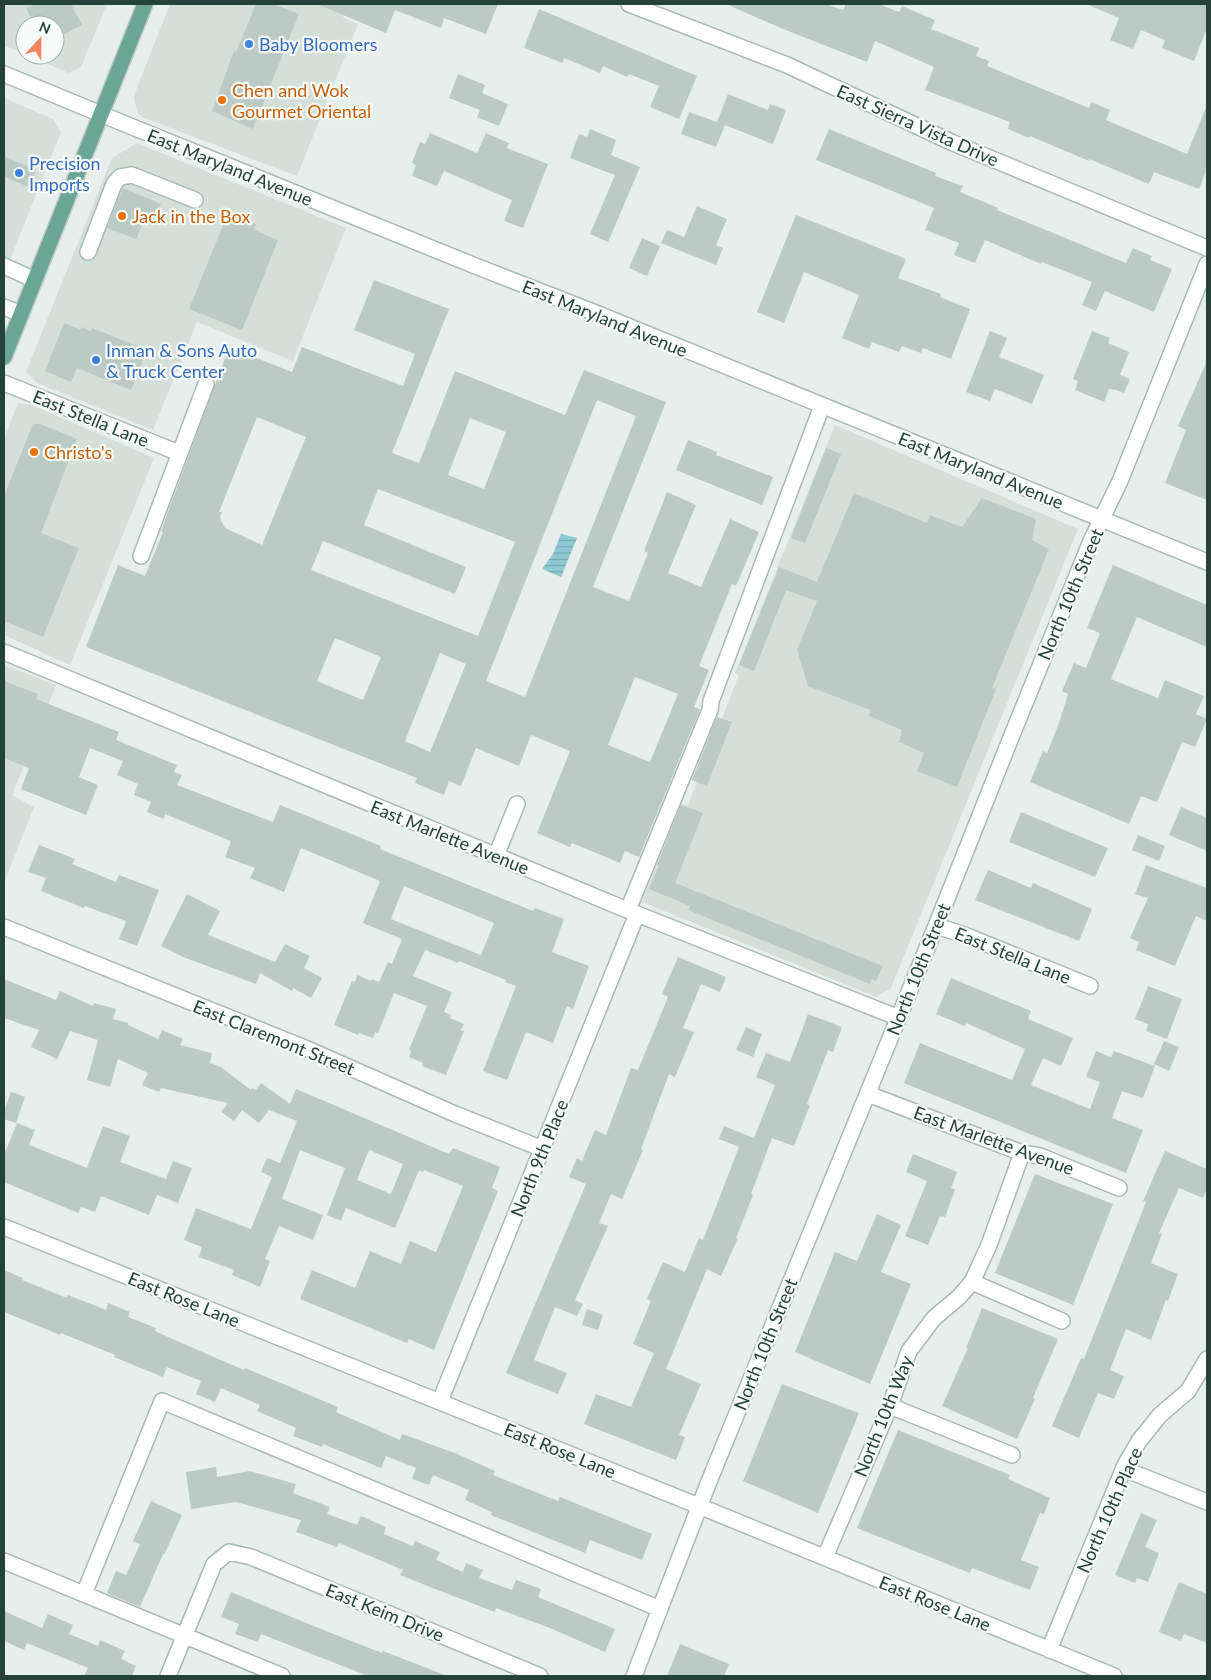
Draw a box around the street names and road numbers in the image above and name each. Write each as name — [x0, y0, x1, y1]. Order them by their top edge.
street label: East Sierra Vista Drive — [834, 79, 1002, 171]
street label: East Maryland Avenue — [144, 124, 316, 210]
street label: East Maryland Avenue — [519, 275, 691, 361]
street label: East Stella Lane — [30, 385, 152, 451]
street label: East Maryland Avenue — [895, 427, 1067, 513]
street label: North 10th Street — [1032, 524, 1108, 663]
street label: East Marlette Avenue — [367, 795, 533, 879]
street label: North 10th Street — [881, 899, 955, 1038]
street label: East Stella Lane — [952, 922, 1074, 988]
street label: East Claremont Street — [190, 995, 359, 1080]
street label: North 9th Place — [505, 1096, 573, 1220]
street label: East Marlette Avenue — [911, 1101, 1077, 1179]
street label: East Rose Lane — [125, 1267, 243, 1331]
street label: North 10th Street — [728, 1274, 802, 1413]
street label: North 10th Way — [849, 1352, 918, 1480]
street label: East Rose Lane — [501, 1418, 619, 1482]
street label: North 10th Place — [1071, 1444, 1147, 1576]
street label: East Rose Lane — [876, 1571, 994, 1635]
street label: East Keim Drive — [323, 1578, 447, 1646]

